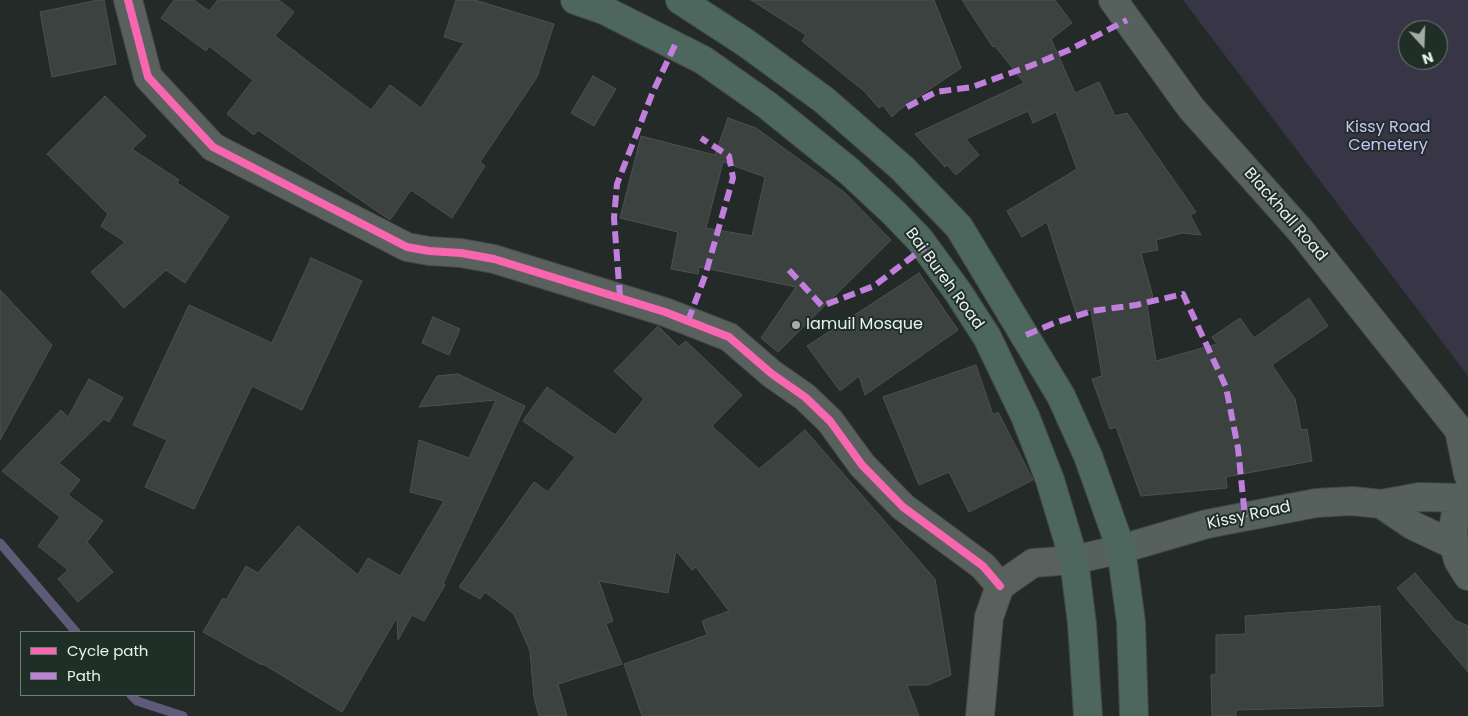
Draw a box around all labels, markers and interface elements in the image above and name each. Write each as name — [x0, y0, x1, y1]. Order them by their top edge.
north arrow — [1398, 20, 1448, 70]
text: N — [1419, 47, 1436, 69]
park label: Kissy Road Cemetery — [1345, 118, 1431, 156]
street label: Blackhall Road — [1239, 164, 1331, 266]
street label: Bai Bureh Road — [901, 224, 987, 334]
place label: Iamuil Mosque — [806, 315, 923, 335]
marker: Iamuil Mosque — [790, 319, 802, 331]
street label: Kissy Road — [1205, 498, 1293, 534]
legend — [20, 631, 195, 696]
text: Cycle path — [67, 640, 148, 661]
text: Path — [67, 665, 101, 686]

